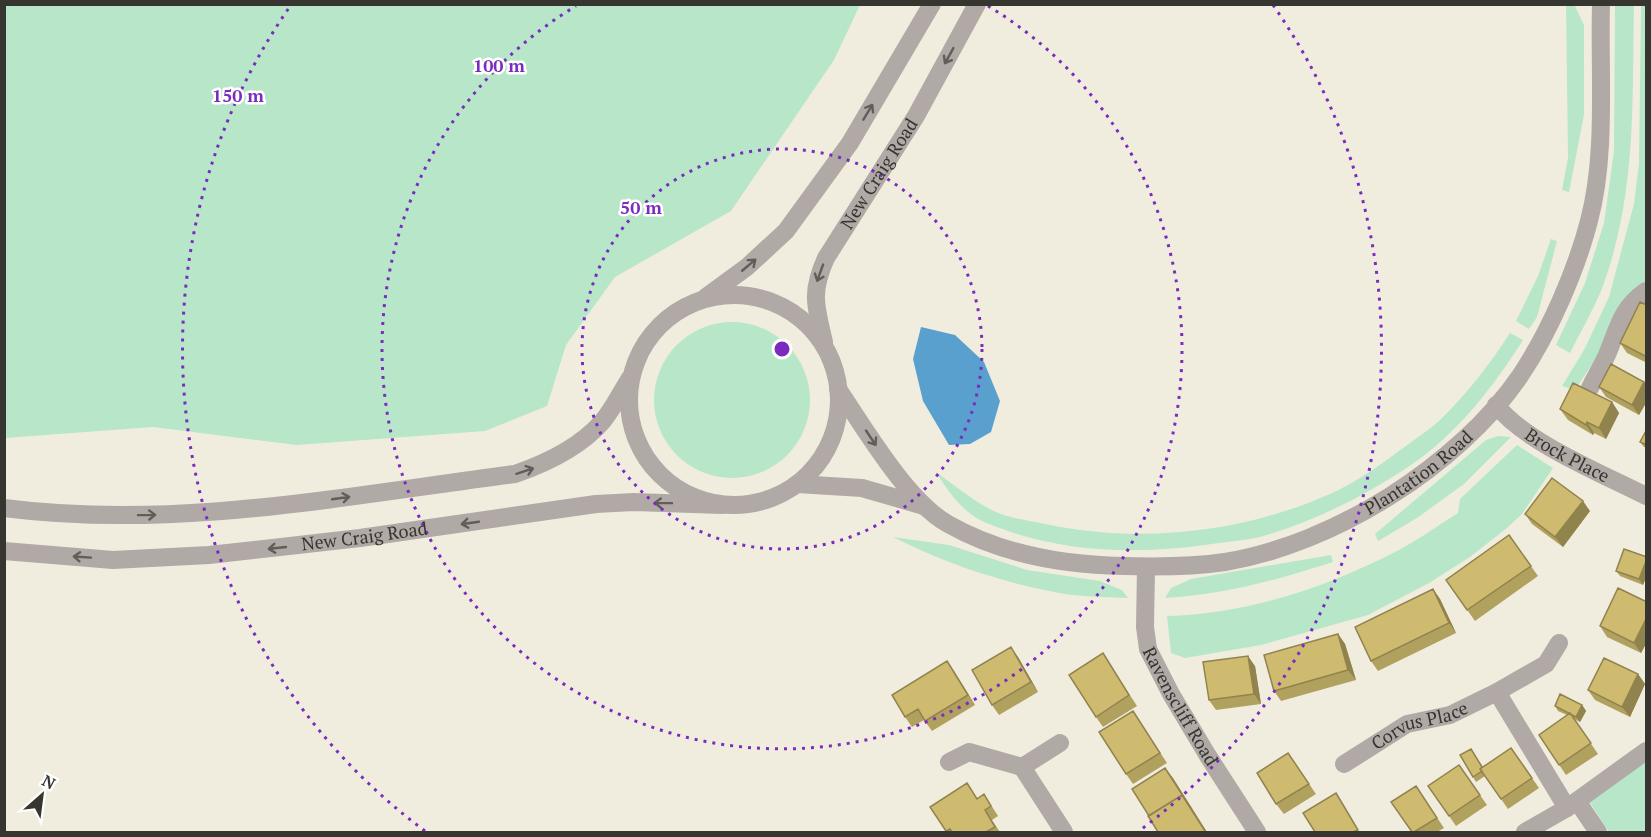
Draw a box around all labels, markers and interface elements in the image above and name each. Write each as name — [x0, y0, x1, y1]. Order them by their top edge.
one-way arrow — [943, 47, 955, 64]
text: 100 m — [473, 53, 525, 77]
text: 150 m — [212, 83, 264, 107]
one-way arrow — [863, 104, 875, 121]
street label: New Craig Road — [834, 113, 923, 233]
text: 50 m — [620, 195, 662, 219]
one-way arrow — [740, 259, 756, 272]
one-way arrow — [814, 263, 825, 282]
centre of rings — [772, 339, 792, 359]
street label: Brock Place — [1521, 422, 1614, 487]
street label: Plantation Road — [1360, 425, 1477, 520]
one-way arrow — [865, 429, 877, 445]
one-way arrow — [515, 464, 534, 475]
one-way arrow — [330, 493, 350, 504]
one-way arrow — [654, 497, 674, 508]
one-way arrow — [136, 510, 156, 521]
street label: New Craig Road — [300, 515, 429, 556]
one-way arrow — [461, 518, 480, 529]
one-way arrow — [267, 543, 287, 554]
one-way arrow — [73, 551, 93, 562]
street label: Ravenscliff Road — [1138, 642, 1224, 770]
street label: Corvus Place — [1366, 695, 1472, 755]
north arrow — [12, 765, 72, 825]
text: N — [39, 769, 60, 794]

